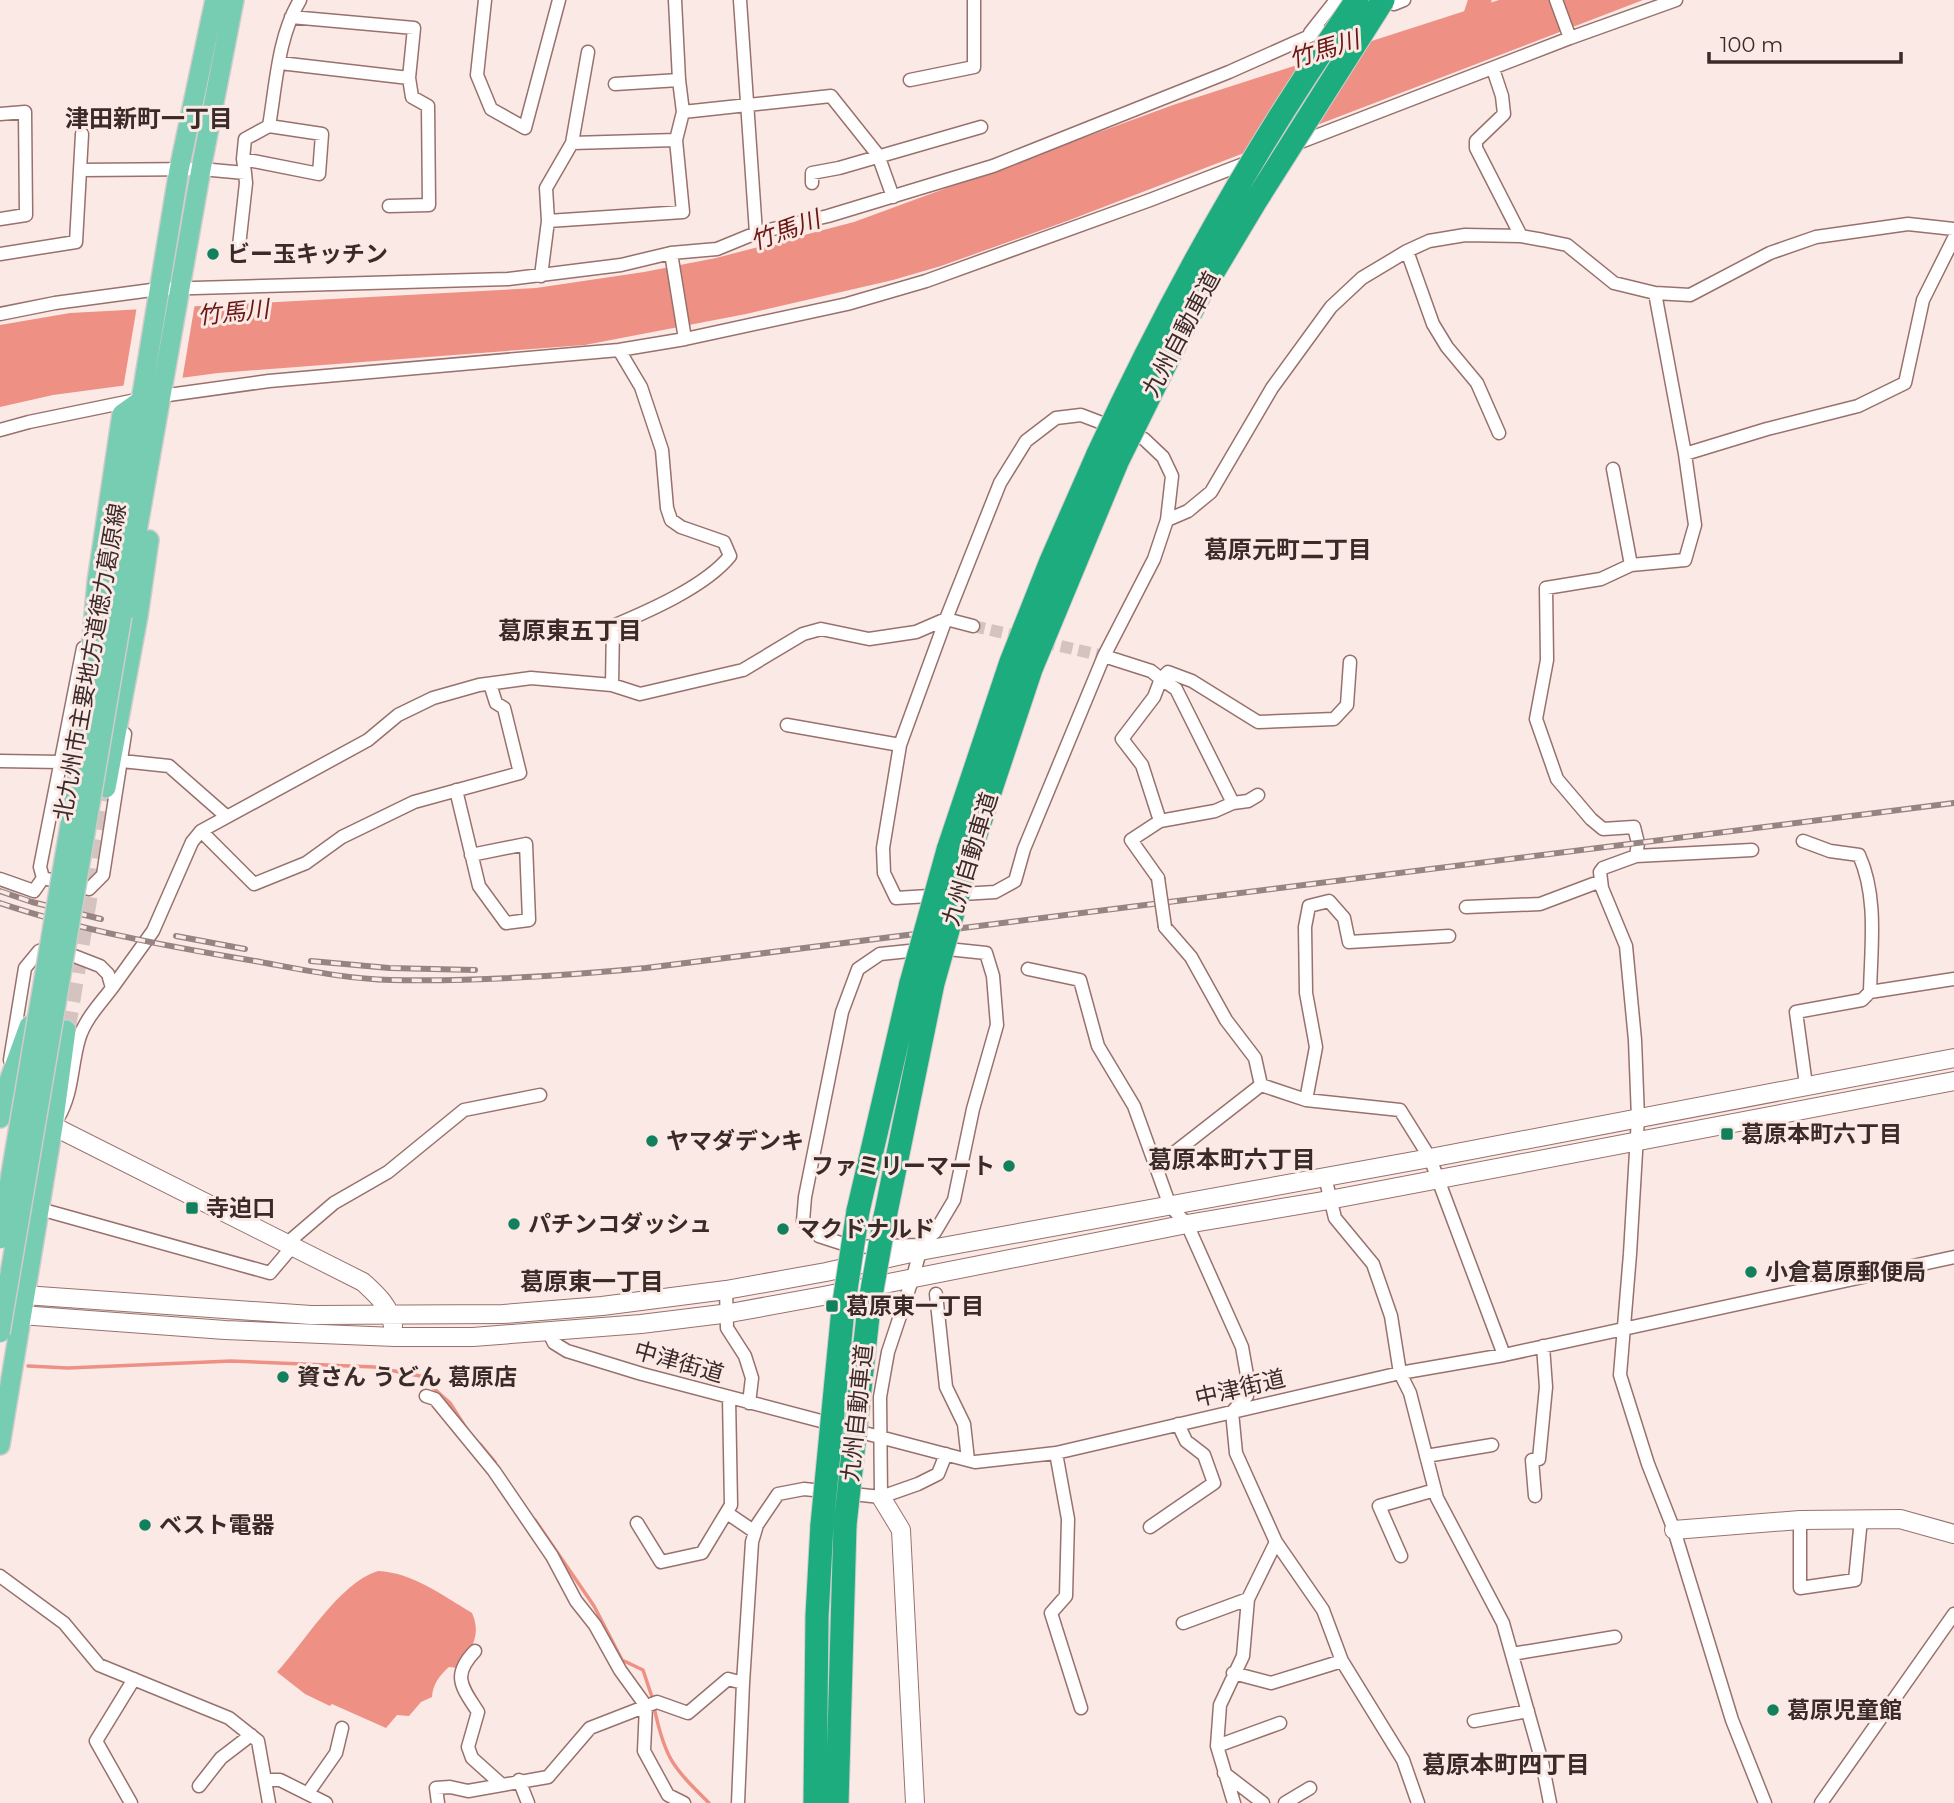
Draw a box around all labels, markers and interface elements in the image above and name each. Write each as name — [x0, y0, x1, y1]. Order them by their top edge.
scale bar — [1709, 21, 1902, 65]
water label: 竹馬川 — [1285, 24, 1366, 73]
text: 100 m — [1720, 32, 1783, 57]
district label: 津田新町一丁目 — [65, 104, 233, 133]
water label: 竹馬川 — [746, 203, 827, 256]
place label: ビー玉キッチン — [227, 240, 388, 268]
marker: ビー玉キッチン — [205, 246, 221, 262]
street label: 九州自動車道 — [1136, 267, 1226, 401]
water label: 竹馬川 — [196, 294, 273, 330]
street label: 北九州市主要地方道徳力葛原線 — [48, 501, 132, 823]
district label: 葛原元町二丁目 — [1204, 535, 1372, 564]
district label: 葛原東五丁目 — [498, 616, 642, 645]
street label: 九州自動車道 — [936, 789, 1004, 929]
place label: 葛原本町六丁目 — [1741, 1120, 1902, 1148]
marker: 葛原本町六丁目 — [1719, 1126, 1735, 1142]
place label: ヤマダデンキ — [666, 1127, 804, 1155]
marker: ヤマダデンキ — [644, 1133, 660, 1149]
district label: 葛原本町六丁目 — [1148, 1145, 1316, 1174]
place label: ファミリーマート — [811, 1152, 995, 1180]
marker: ファミリーマート — [1001, 1158, 1017, 1174]
place label: 寺迫口 — [206, 1194, 275, 1222]
marker: 寺迫口 — [184, 1200, 200, 1216]
place label: パチンコダッシュ — [528, 1210, 712, 1238]
place label: マクドナルド — [797, 1215, 935, 1243]
marker: パチンコダッシュ — [506, 1216, 522, 1232]
marker: マクドナルド — [775, 1221, 791, 1237]
place label: 小倉葛原郵便局 — [1765, 1258, 1926, 1286]
marker: 小倉葛原郵便局 — [1743, 1264, 1759, 1280]
district label: 葛原東一丁目 — [520, 1267, 664, 1296]
place label: 葛原東一丁目 — [846, 1292, 984, 1320]
marker: 葛原東一丁目 — [824, 1298, 840, 1314]
street label: 中津街道 — [631, 1336, 727, 1388]
street label: 九州自動車道 — [836, 1343, 878, 1483]
place label: 資さん うどん 葛原店 — [297, 1363, 517, 1391]
street label: 中津街道 — [1192, 1364, 1288, 1412]
marker: 資さん うどん 葛原店 — [275, 1369, 291, 1385]
place label: ベスト電器 — [159, 1511, 274, 1539]
marker: ベスト電器 — [137, 1517, 153, 1533]
place label: 葛原児童館 — [1787, 1696, 1902, 1724]
marker: 葛原児童館 — [1765, 1702, 1781, 1718]
district label: 葛原本町四丁目 — [1422, 1750, 1590, 1779]

